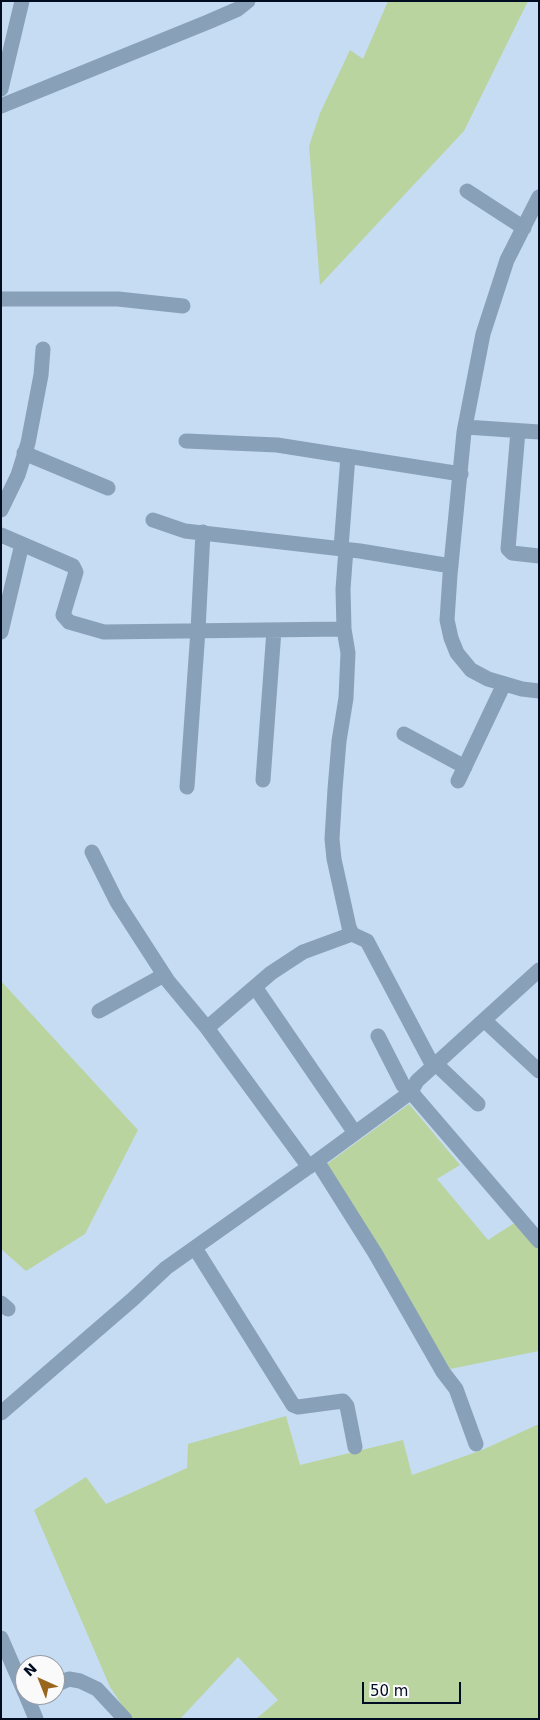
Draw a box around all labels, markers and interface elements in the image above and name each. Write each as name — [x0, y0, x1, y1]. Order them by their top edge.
north arrow — [15, 1655, 65, 1705]
text: N — [21, 1660, 40, 1680]
scale bar — [365, 1672, 464, 1704]
text: 50 m — [370, 1682, 408, 1700]

